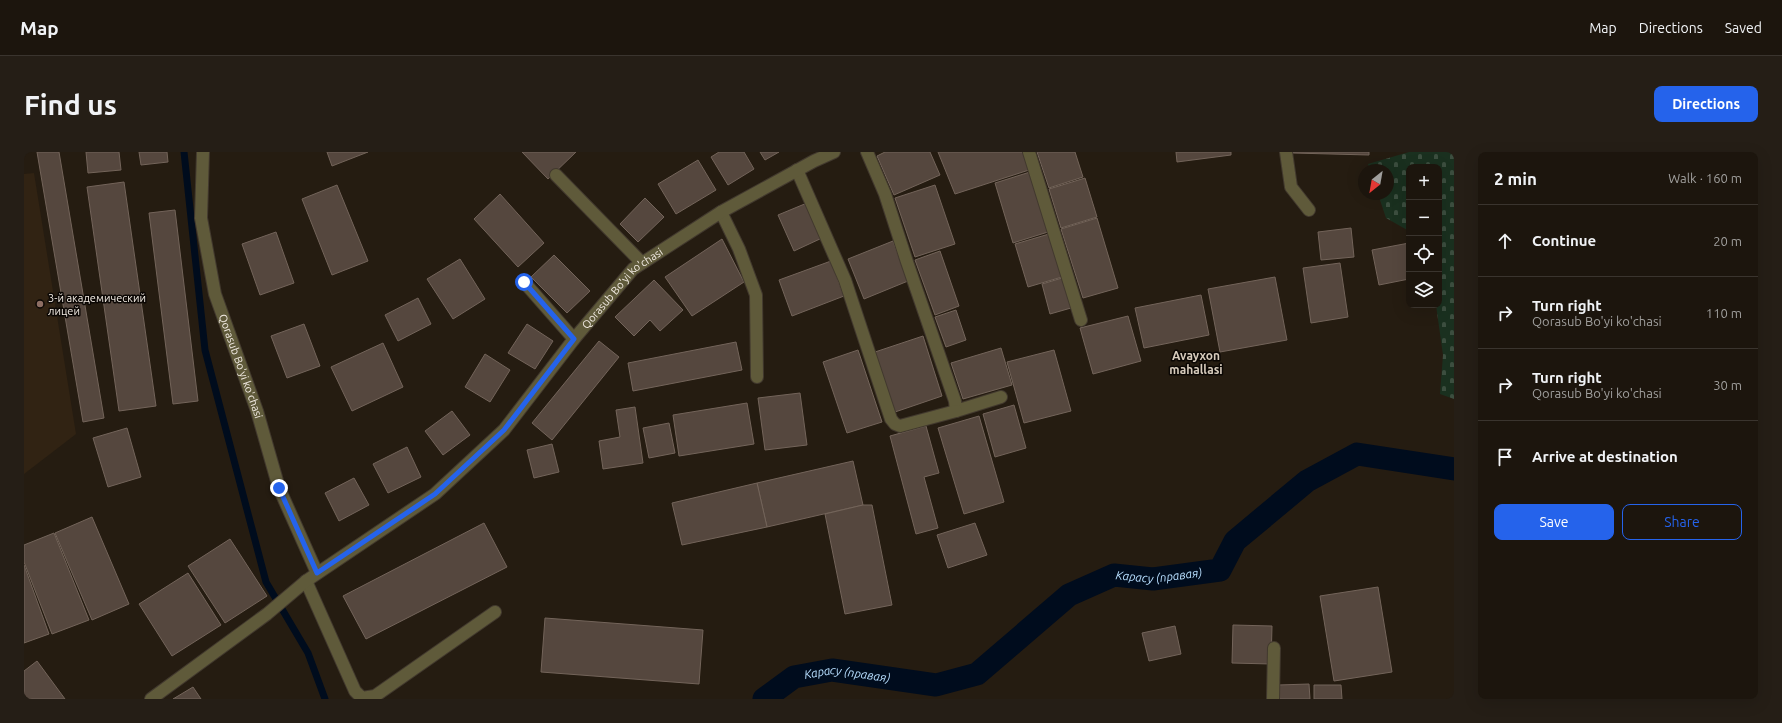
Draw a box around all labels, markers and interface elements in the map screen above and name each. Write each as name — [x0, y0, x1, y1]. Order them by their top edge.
text: Map — [20, 17, 59, 39]
text: Map — [1589, 20, 1617, 36]
text: Directions — [1639, 20, 1703, 36]
text: Saved — [1725, 20, 1762, 36]
button: Directions — [1654, 86, 1758, 122]
text: Find us — [24, 89, 117, 120]
north arrow — [1358, 164, 1394, 200]
map controls — [1406, 164, 1442, 308]
button: + — [1406, 164, 1442, 200]
text: 2 min — [1494, 169, 1537, 188]
text: Walk · 160 m — [1668, 171, 1742, 185]
button: − — [1406, 200, 1442, 236]
icon: ahead — [1494, 230, 1516, 252]
text: Continue — [1532, 232, 1596, 249]
text: 20 m — [1713, 234, 1742, 248]
button: locate — [1406, 236, 1442, 272]
street label: Qorasub Bo'yi ko'chasi — [579, 245, 665, 331]
button: layers — [1406, 272, 1442, 308]
route start — [515, 273, 533, 291]
place label: 3-й академический лицей — [48, 292, 146, 317]
text: Turn right — [1532, 297, 1602, 314]
marker: 3-й академический лицей — [35, 299, 45, 309]
icon: right — [1494, 302, 1516, 324]
text: 110 m — [1706, 306, 1742, 320]
street label: Qorasub Bo'yi ko'chasi — [217, 312, 265, 420]
text: Qorasub Bo'yi ko'chasi — [1532, 314, 1662, 328]
district label: Avayxon mahallasi — [1169, 349, 1223, 376]
text: Turn right — [1532, 369, 1602, 386]
icon: right — [1494, 374, 1516, 396]
text: 30 m — [1713, 378, 1742, 392]
text: Qorasub Bo'yi ko'chasi — [1532, 386, 1662, 400]
icon: arrive — [1494, 446, 1516, 468]
text: Arrive at destination — [1532, 448, 1678, 465]
route end — [270, 479, 288, 497]
button: Save — [1494, 504, 1614, 540]
button: Share — [1622, 504, 1742, 540]
water label: Карасу (правая) — [1115, 565, 1203, 586]
water label: Карасу (правая) — [803, 663, 891, 685]

